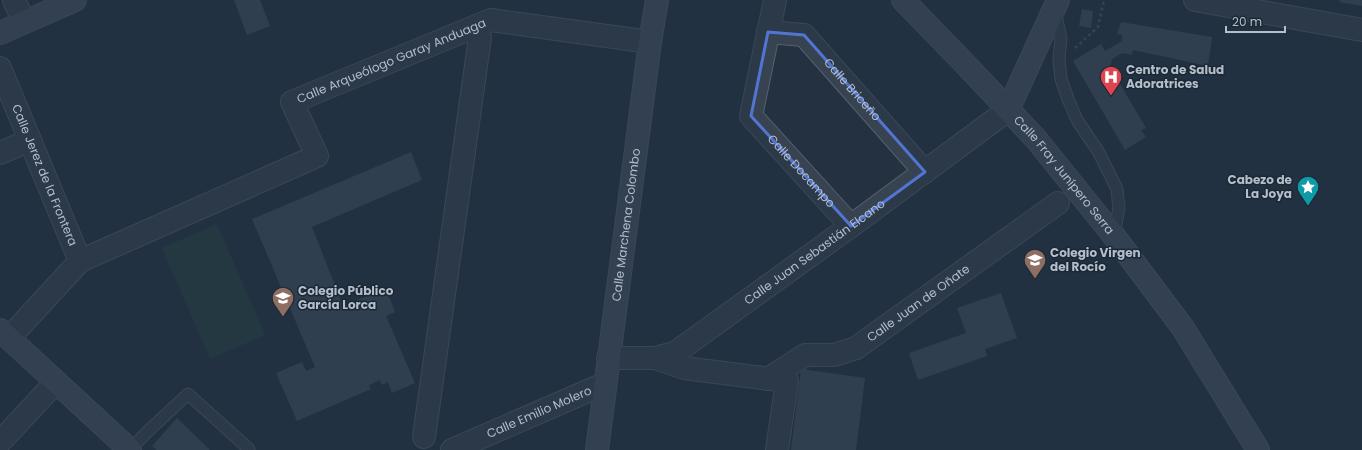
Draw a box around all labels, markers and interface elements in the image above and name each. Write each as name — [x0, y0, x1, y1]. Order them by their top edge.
scale bar — [1226, 8, 1285, 34]
text: 20 m — [1232, 13, 1262, 30]
street label: Calle Arqueólogo Garay Anduaga — [294, 14, 488, 107]
street label: Calle Briceño — [820, 54, 885, 125]
place label: Centro de Salud Adoratrices — [1126, 61, 1224, 92]
hospital icon: Centro de Salud Adoratrices — [1098, 64, 1124, 97]
street label: Calle Jerez de la Frontera — [8, 102, 82, 248]
street label: Calle Fray Junípero Serra — [1010, 112, 1119, 238]
street label: Calle Docampo — [764, 130, 840, 211]
street label: Calle Marchena Colombo — [607, 147, 644, 302]
place label: Cabezo de La Joya — [1227, 171, 1293, 202]
place icon: Cabezo de La Joya — [1295, 174, 1321, 207]
street label: Calle Juan Sebastián Elcano — [740, 194, 889, 308]
place label: Colegio Virgen del Rocío — [1050, 244, 1141, 275]
school or university icon: Colegio Virgen del Rocío — [1022, 247, 1048, 280]
street label: Calle Juan de Oñate — [863, 260, 973, 346]
place label: Colegio Público García Lorca — [298, 282, 394, 313]
school or university icon: Colegio Público García Lorca — [270, 285, 296, 318]
street label: Calle Emilio Molero — [484, 381, 594, 442]

